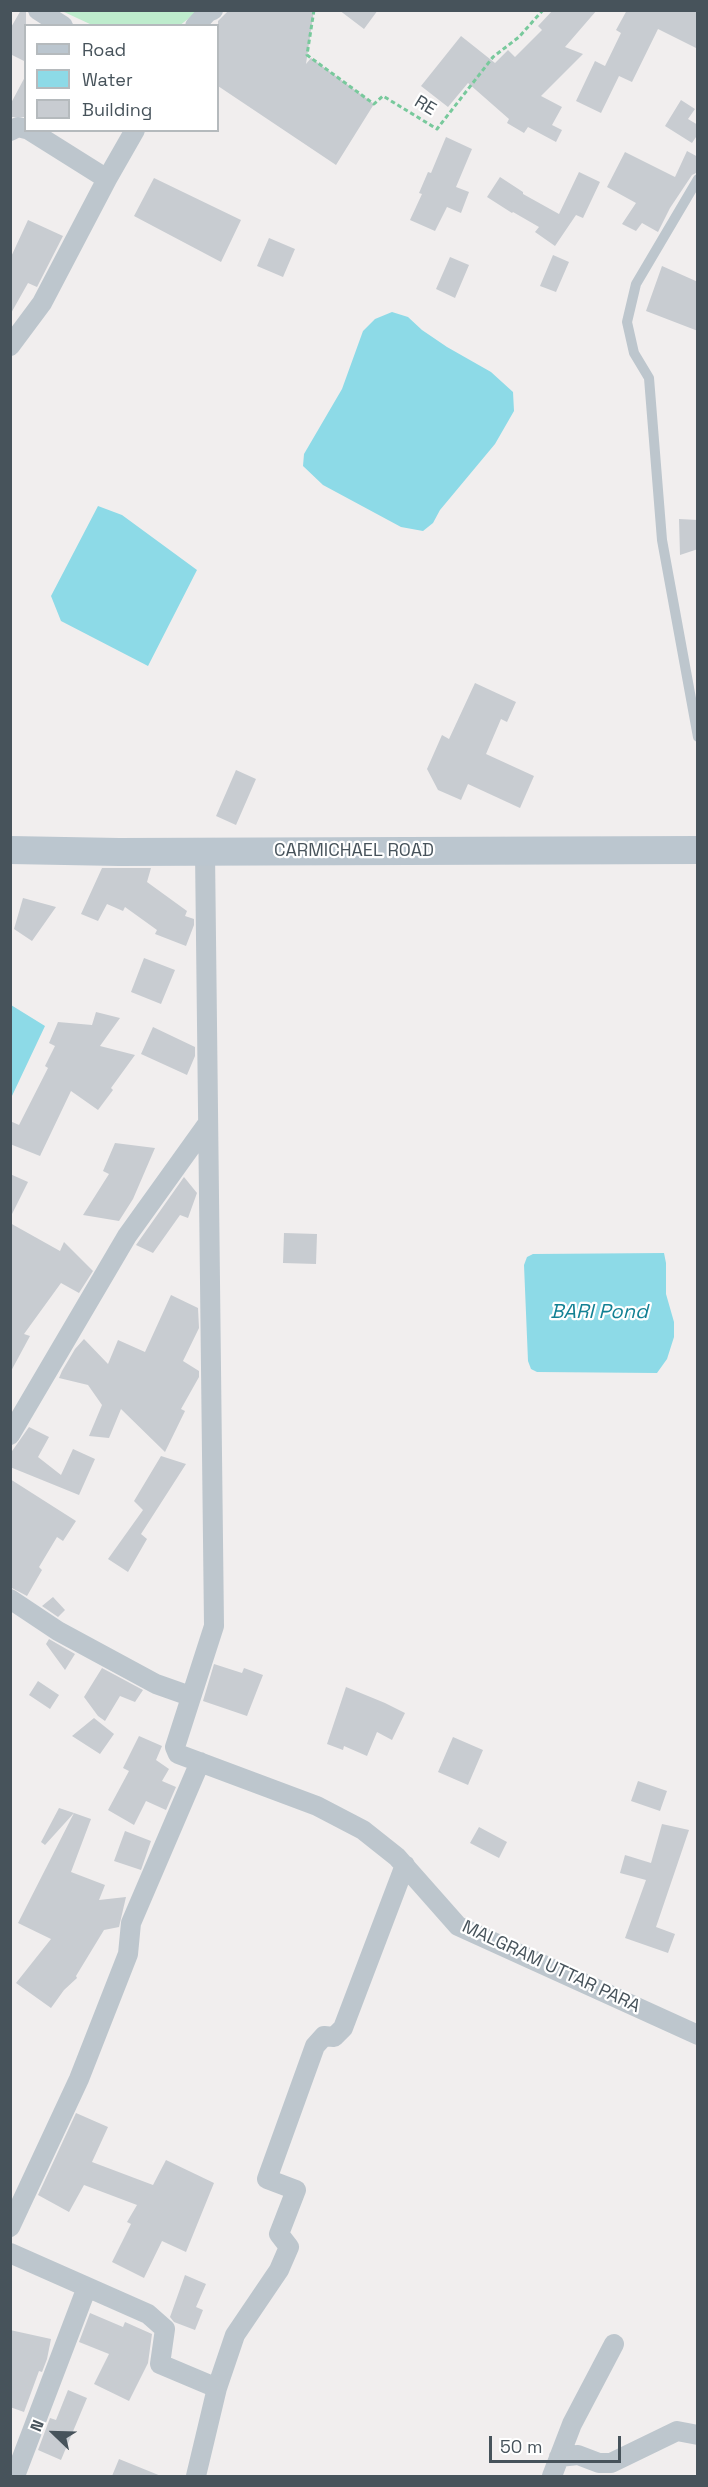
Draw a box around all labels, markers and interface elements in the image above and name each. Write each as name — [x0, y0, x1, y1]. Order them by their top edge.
legend — [24, 24, 219, 132]
text: Road — [82, 38, 126, 61]
text: Water — [82, 68, 133, 91]
street label: RE — [410, 91, 440, 121]
text: Building — [82, 98, 152, 121]
street label: CARMICHAEL ROAD — [274, 840, 434, 862]
water label: BARI Pond — [550, 1301, 648, 1325]
street label: MALGRAM UTTAR PARA — [458, 1916, 644, 2018]
north arrow — [24, 2403, 84, 2463]
text: N — [25, 2417, 49, 2435]
scale bar — [492, 2424, 624, 2462]
text: 50 m — [500, 2435, 542, 2458]

